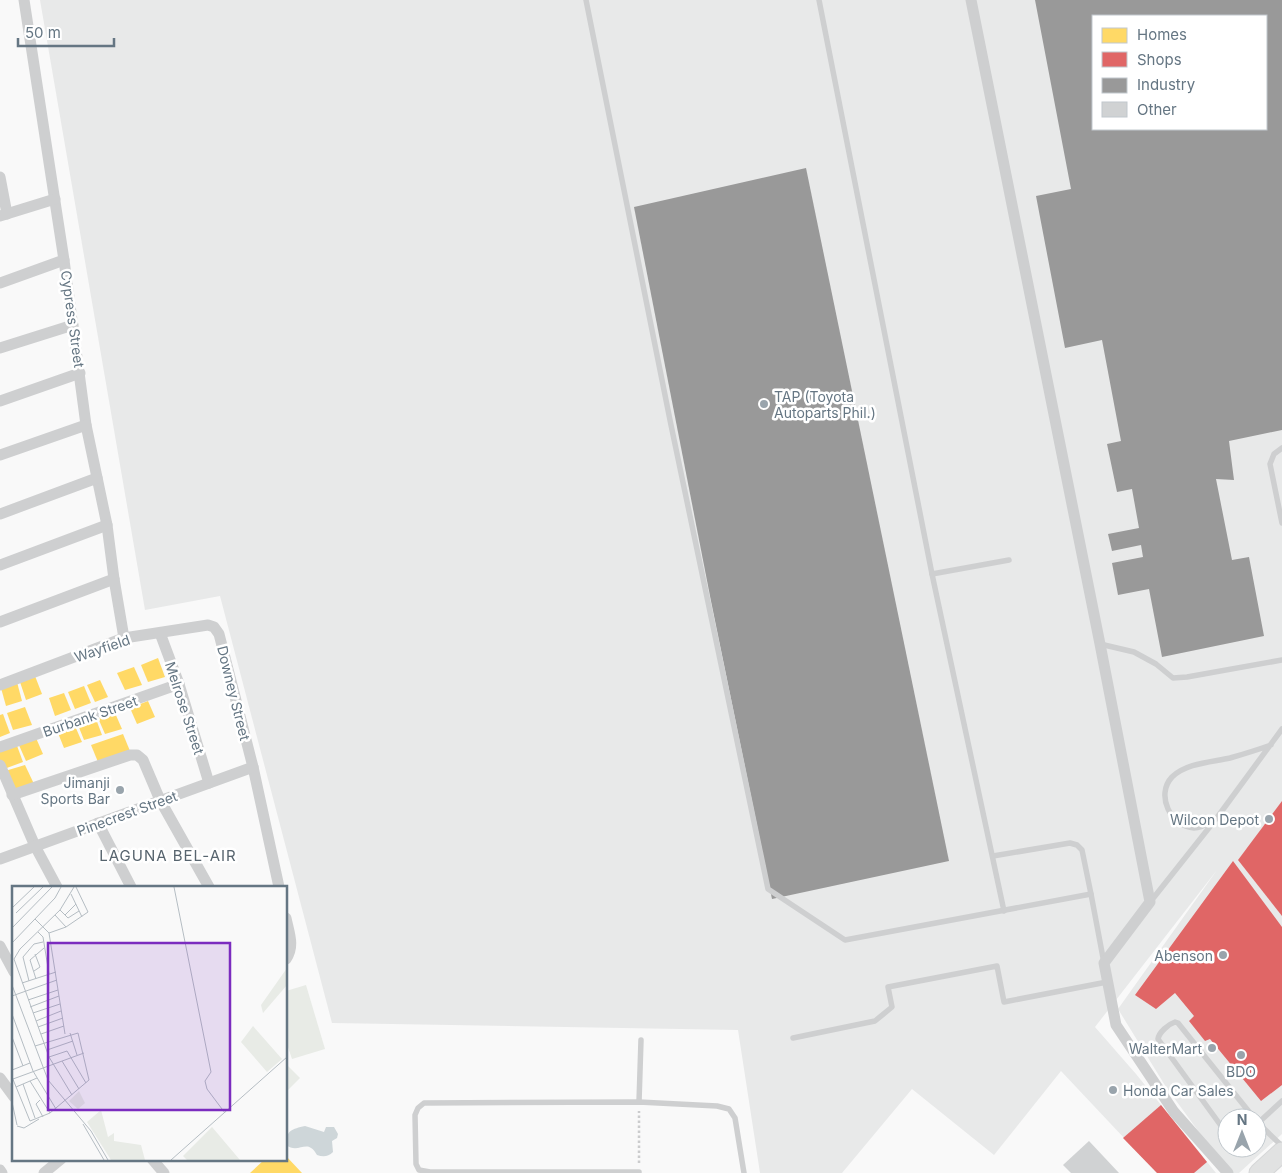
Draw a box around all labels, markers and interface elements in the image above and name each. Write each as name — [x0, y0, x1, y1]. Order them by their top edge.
scale bar — [18, 15, 114, 47]
legend — [1092, 15, 1267, 130]
text: 50 m — [25, 23, 61, 42]
text: Homes — [1137, 25, 1187, 44]
text: Shops — [1137, 50, 1182, 69]
text: Industry — [1137, 75, 1196, 94]
text: Other — [1137, 100, 1177, 119]
street label: Cypress Street — [58, 269, 88, 369]
place label: TAP (Toyota Autoparts Phil.) — [774, 388, 876, 421]
marker: TAP (Toyota Autoparts Phil.) — [758, 398, 770, 410]
street label: Wayfield — [72, 631, 132, 665]
street label: Downey Street — [214, 644, 254, 743]
street label: Melrose Street — [162, 659, 208, 757]
street label: Burbank Street — [40, 692, 140, 740]
place label: Jimanji Sports Bar — [40, 774, 110, 807]
marker: Jimanji Sports Bar — [114, 784, 126, 796]
street label: Pinecrest Street — [75, 787, 180, 839]
place label: Wilcon Depot — [1170, 811, 1259, 828]
marker: Wilcon Depot — [1263, 813, 1275, 825]
district label: LAGUNA BEL-AIR — [99, 846, 237, 865]
inset map — [12, 886, 288, 1160]
place label: Abenson — [1154, 947, 1213, 964]
marker: Abenson — [1217, 949, 1229, 961]
place label: WalterMart — [1129, 1040, 1202, 1057]
marker: WalterMart — [1206, 1042, 1218, 1054]
marker: BDO — [1235, 1049, 1247, 1061]
place label: BDO — [1226, 1063, 1256, 1080]
place label: Honda Car Sales — [1123, 1082, 1234, 1099]
marker: Honda Car Sales — [1107, 1084, 1119, 1096]
north arrow — [1217, 1108, 1267, 1158]
text: N — [1237, 1111, 1247, 1128]

